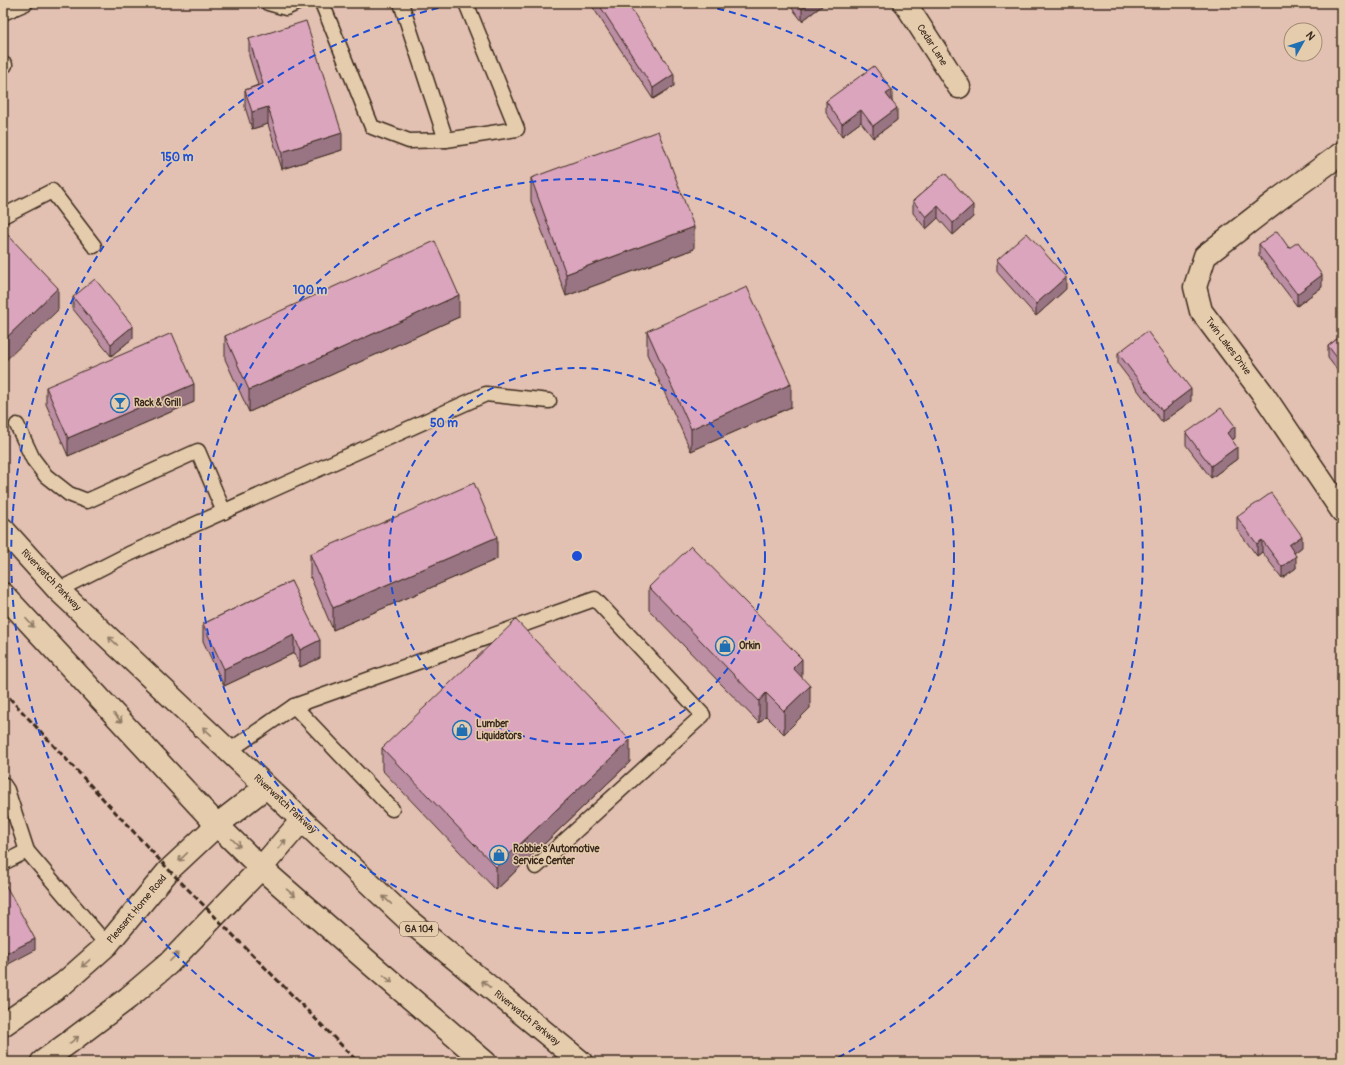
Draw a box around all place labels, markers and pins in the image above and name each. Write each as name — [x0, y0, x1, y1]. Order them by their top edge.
bar icon: Rack & Grill — [109, 392, 131, 414]
place label: Rack & Grill — [134, 397, 181, 409]
centre of rings — [570, 549, 584, 563]
shop icon: Orkin — [714, 635, 736, 657]
place label: Orkin — [739, 640, 761, 652]
place label: Lumber Liquidators — [476, 718, 522, 742]
shop icon: Lumber Liquidators — [451, 719, 473, 741]
place label: Robbie's Automotive Service Center — [513, 843, 600, 867]
shop icon: Robbie's Automotive Service Center — [488, 844, 510, 866]

